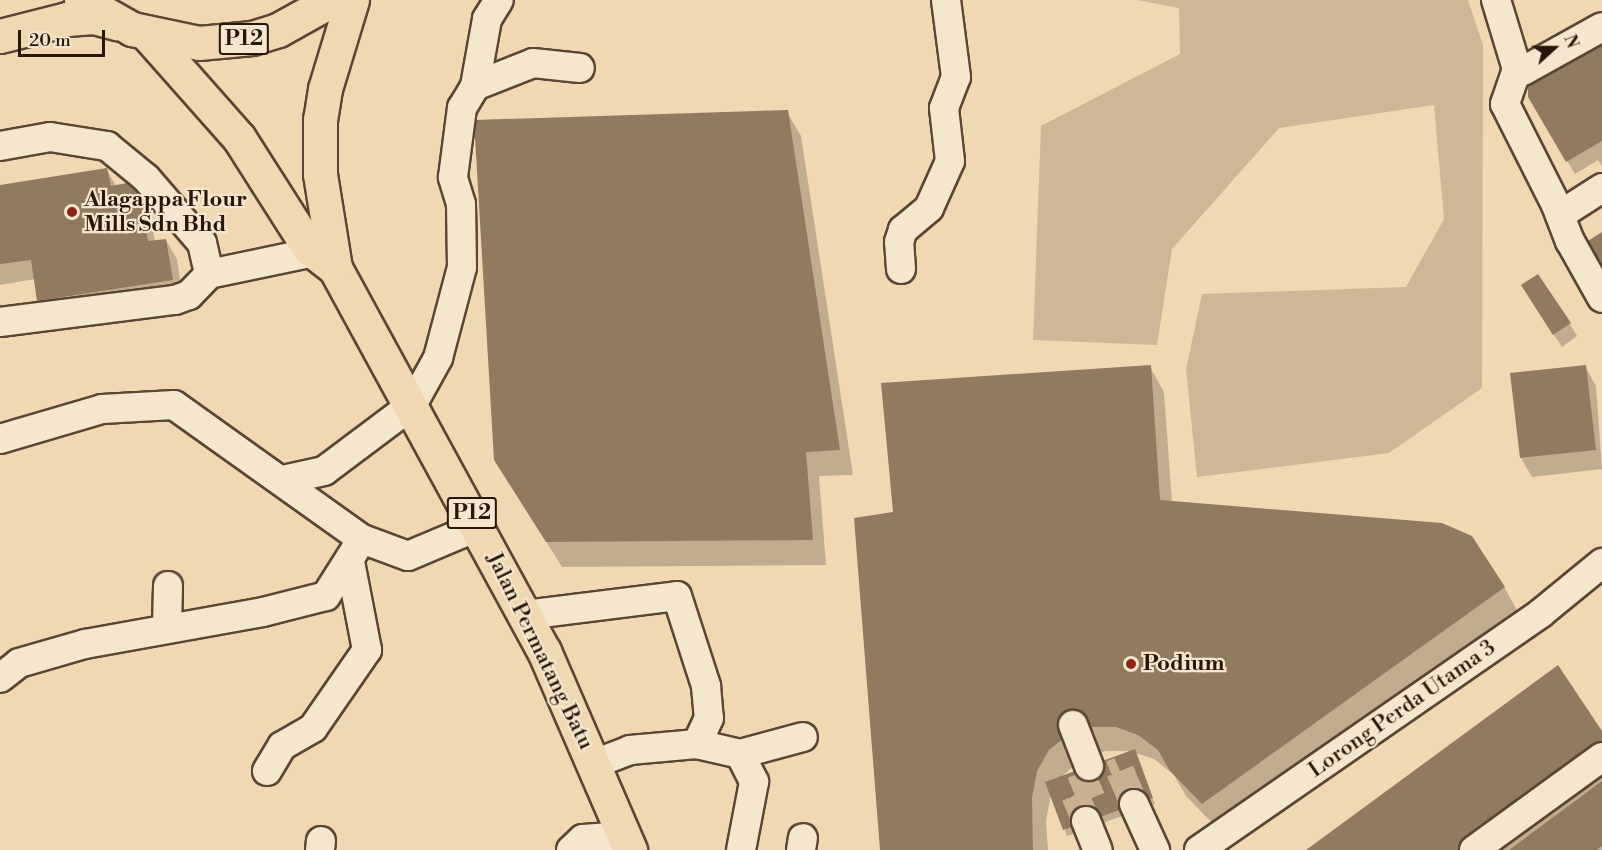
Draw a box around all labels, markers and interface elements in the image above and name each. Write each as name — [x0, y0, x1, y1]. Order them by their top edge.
scale bar — [21, 18, 108, 56]
north arrow — [1524, 18, 1584, 78]
road number: P12 — [218, 21, 270, 57]
text: 20 m — [29, 29, 71, 52]
text: N — [1559, 32, 1582, 51]
place label: Alagappa Flour Mills Sdn Bhd — [84, 186, 247, 237]
marker: Alagappa Flour Mills Sdn Bhd — [65, 205, 79, 219]
road number: P12 — [446, 495, 498, 531]
street label: Jalan Permatang Batu — [481, 548, 599, 754]
street label: Lorong Perda Utama 3 — [1303, 635, 1501, 783]
place label: Podium — [1143, 651, 1224, 677]
marker: Podium — [1124, 657, 1138, 671]

